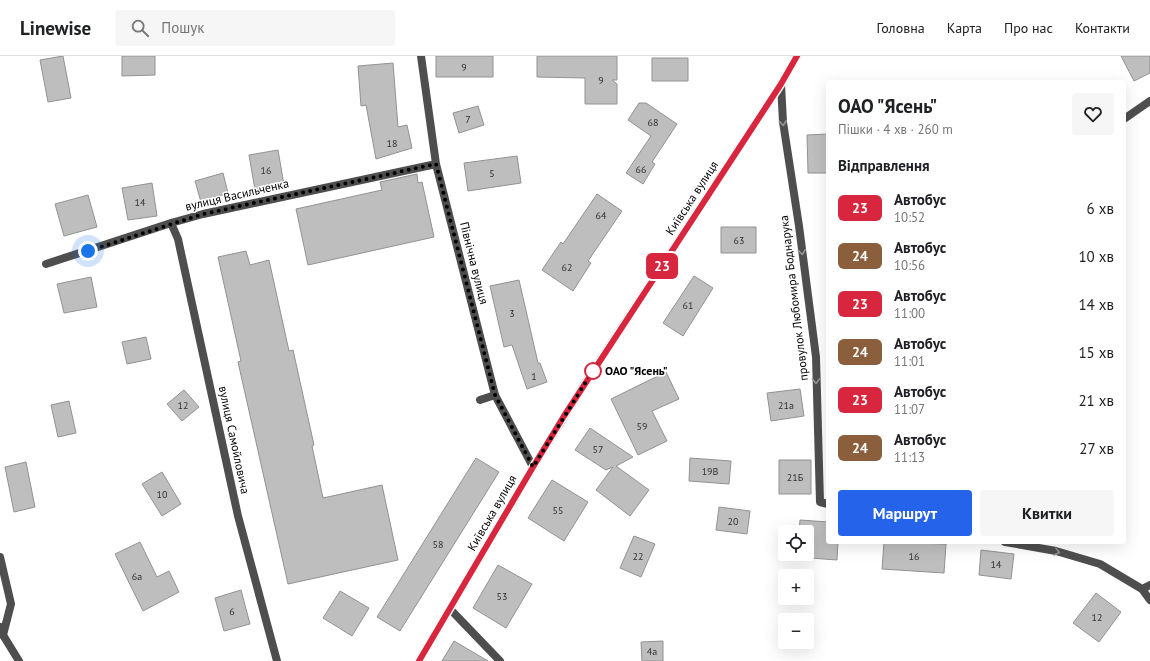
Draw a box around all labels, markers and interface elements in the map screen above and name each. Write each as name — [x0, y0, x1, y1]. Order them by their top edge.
search box — [115, 10, 395, 46]
text: Linewise — [20, 16, 91, 40]
icon: search — [129, 17, 151, 39]
text: Пошук — [161, 18, 204, 37]
text: Головна — [877, 19, 925, 37]
text: Карта — [947, 19, 982, 37]
text: Про нас — [1004, 19, 1053, 37]
text: Контакти — [1075, 19, 1130, 37]
house number: 9 — [461, 61, 467, 74]
house number: 9 — [598, 74, 604, 87]
button: heart — [1072, 93, 1114, 135]
text: ОАО "Ясень" — [838, 94, 937, 118]
house number: 7 — [465, 113, 471, 126]
house number: 68 — [648, 116, 658, 129]
one-way arrow — [779, 120, 788, 126]
text: Пішки · 4 хв · 260 m — [838, 121, 953, 138]
house number: 18 — [387, 137, 397, 150]
text: Відправлення — [838, 156, 930, 175]
street label: Київська вулиця — [662, 158, 721, 238]
house number: 66 — [636, 163, 646, 176]
house number: 16 — [261, 164, 271, 177]
house number: 5 — [489, 167, 495, 180]
street label: вулиця Васильченка — [184, 175, 290, 214]
text: Автобус — [894, 190, 946, 209]
house number: 14 — [135, 196, 146, 209]
text: 23 — [852, 199, 868, 217]
text: 6 хв — [1087, 199, 1114, 218]
house number: 64 — [596, 209, 607, 222]
text: 10:52 — [894, 209, 925, 226]
street label: провулок Любомира Боднарука — [776, 214, 811, 382]
street label: Північна вулиця — [457, 220, 492, 306]
house number: 63 — [734, 234, 744, 247]
text: Автобус — [894, 238, 946, 257]
your location — [78, 241, 98, 261]
text: 24 — [852, 247, 868, 265]
text: 10 хв — [1078, 247, 1114, 266]
one-way arrow — [797, 249, 806, 255]
line badge: 23 — [644, 253, 680, 279]
text: 23 — [654, 257, 670, 275]
text: 10:56 — [894, 257, 925, 274]
house number: 62 — [562, 261, 572, 274]
text: Автобус — [894, 286, 946, 305]
text: 23 — [852, 295, 868, 313]
text: 14 хв — [1078, 295, 1114, 314]
house number: 61 — [683, 299, 693, 312]
text: 11:00 — [894, 305, 925, 322]
house number: 3 — [509, 307, 515, 320]
text: Автобус — [894, 334, 946, 353]
text: 24 — [852, 343, 868, 361]
text: 15 хв — [1078, 343, 1114, 362]
text: 11:01 — [894, 353, 925, 370]
marker: ОАО "Ясень" — [584, 362, 602, 380]
place label: ОАО "Ясень" — [605, 363, 668, 378]
house number: 1 — [531, 370, 537, 383]
one-way arrow — [812, 378, 821, 384]
text: Автобус — [894, 382, 946, 401]
street label: вулиця Самойловича — [216, 385, 253, 495]
text: 23 — [852, 391, 868, 409]
text: 21 хв — [1078, 391, 1114, 410]
house number: 12 — [178, 399, 188, 412]
house number: 21а — [778, 399, 794, 412]
text: 11:07 — [894, 401, 925, 418]
house number: 59 — [637, 420, 647, 433]
text: Автобус — [894, 430, 946, 449]
text: 24 — [852, 439, 868, 457]
text: 27 хв — [1079, 439, 1114, 458]
house number: 57 — [593, 443, 603, 456]
text: 11:13 — [894, 449, 925, 466]
house number: 19В — [702, 465, 719, 478]
house number: 21Б — [787, 471, 804, 484]
street label: Київська вулиця — [464, 472, 519, 553]
house number: 10 — [157, 488, 168, 501]
button: Маршрут — [838, 490, 972, 536]
button: Квитки — [980, 490, 1114, 536]
house number: 55 — [553, 504, 563, 517]
house number: 20 — [728, 515, 739, 528]
map controls — [778, 525, 814, 649]
button: locate — [778, 525, 814, 561]
house number: 58 — [433, 538, 443, 551]
one-way arrow — [1054, 547, 1060, 555]
house number: 22 — [633, 550, 643, 563]
house number: 16 — [909, 550, 919, 563]
house number: 14 — [991, 558, 1002, 571]
button: + — [778, 569, 814, 605]
house number: 6а — [132, 570, 142, 583]
house number: 53 — [497, 590, 507, 603]
house number: 6 — [229, 605, 235, 618]
house number: 12 — [1092, 611, 1102, 624]
button: − — [778, 613, 814, 649]
house number: 4а — [647, 645, 657, 658]

